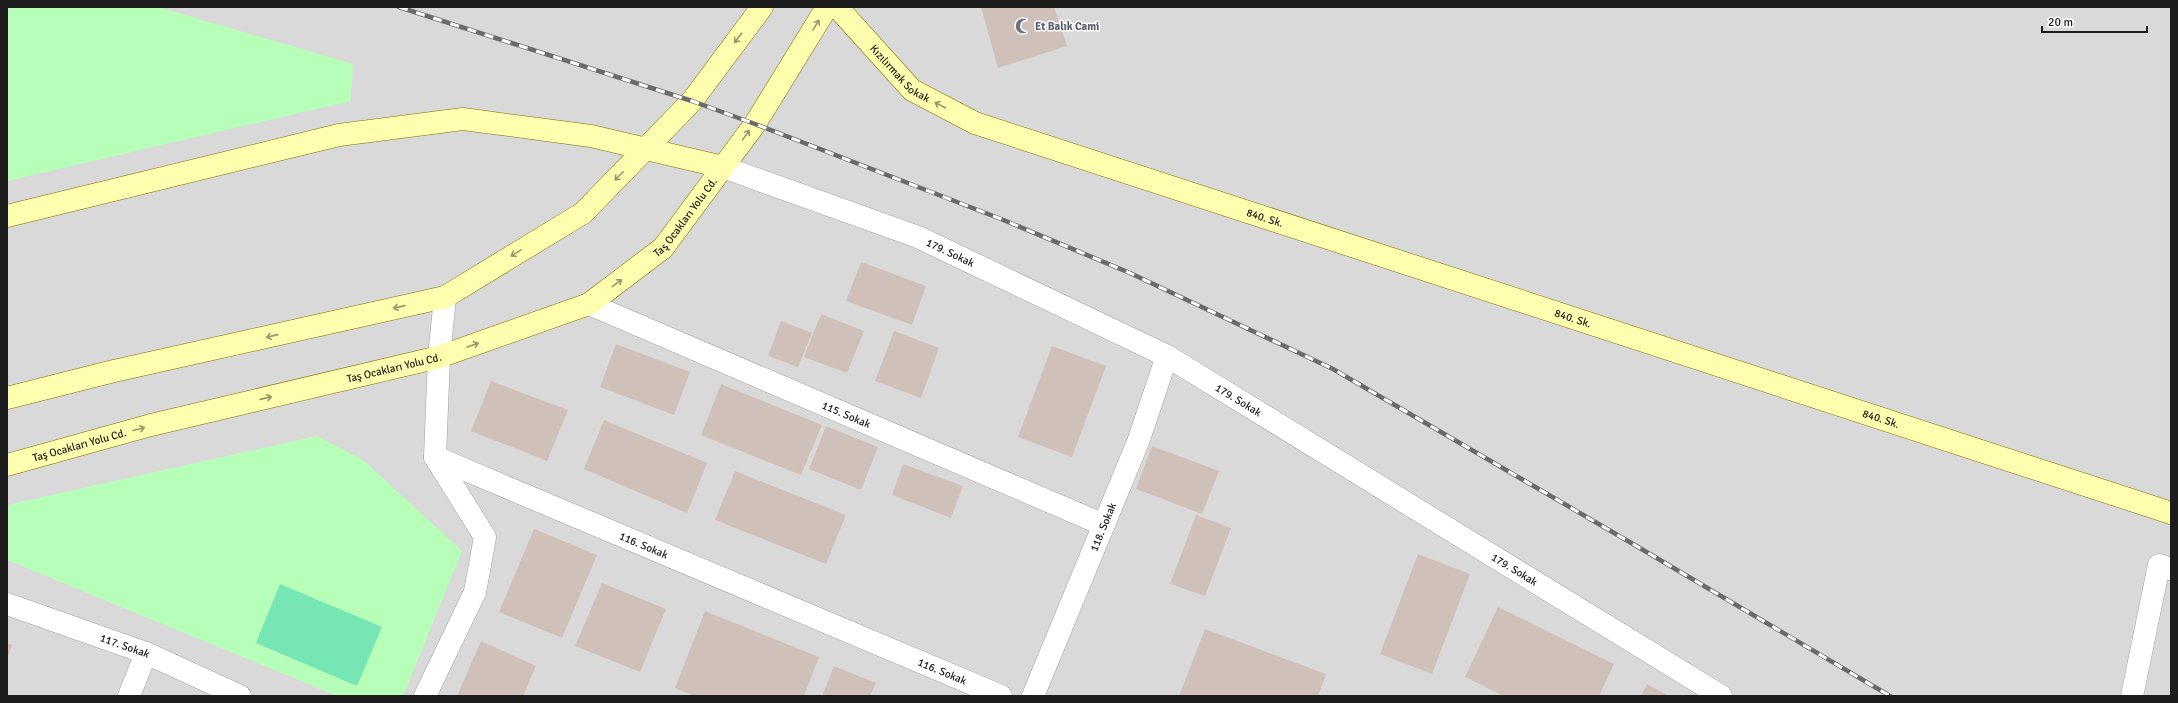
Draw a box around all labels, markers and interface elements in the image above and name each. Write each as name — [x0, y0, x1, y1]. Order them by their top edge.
scale bar — [2042, 8, 2147, 34]
text: 20 m — [2048, 15, 2073, 30]
mosque icon: Et Balık Cami — [1014, 17, 1032, 35]
one-way arrow — [812, 19, 820, 31]
place label: Et Balık Cami — [1035, 20, 1099, 33]
one-way arrow — [734, 32, 743, 43]
street label: Kızılırmak Sokak — [867, 42, 932, 105]
one-way arrow — [935, 101, 947, 108]
one-way arrow — [742, 130, 750, 141]
one-way arrow — [615, 171, 624, 181]
street label: Taş Ocakları Yolu Cd. — [651, 175, 720, 260]
street label: 840. Sk. — [1245, 206, 1285, 230]
street label: 179. Sokak — [924, 236, 977, 270]
one-way arrow — [510, 250, 522, 258]
one-way arrow — [611, 279, 622, 288]
one-way arrow — [393, 303, 406, 311]
street label: 840. Sk. — [1553, 306, 1593, 331]
one-way arrow — [266, 332, 279, 340]
one-way arrow — [466, 341, 478, 349]
street label: Taş Ocakları Yolu Cd. — [345, 351, 443, 386]
street label: 179. Sokak — [1213, 381, 1264, 420]
one-way arrow — [259, 394, 272, 402]
street label: 115. Sokak — [820, 399, 873, 431]
street label: 840. Sk. — [1861, 407, 1901, 431]
one-way arrow — [132, 424, 145, 432]
street label: Taş Ocakları Yolu Cd. — [31, 426, 128, 465]
street label: 118. Sokak — [1087, 500, 1119, 553]
street label: 116. Sokak — [617, 530, 670, 562]
street label: 179. Sokak — [1489, 551, 1540, 589]
street label: 117. Sokak — [98, 631, 152, 661]
street label: 116. Sokak — [916, 656, 969, 688]

